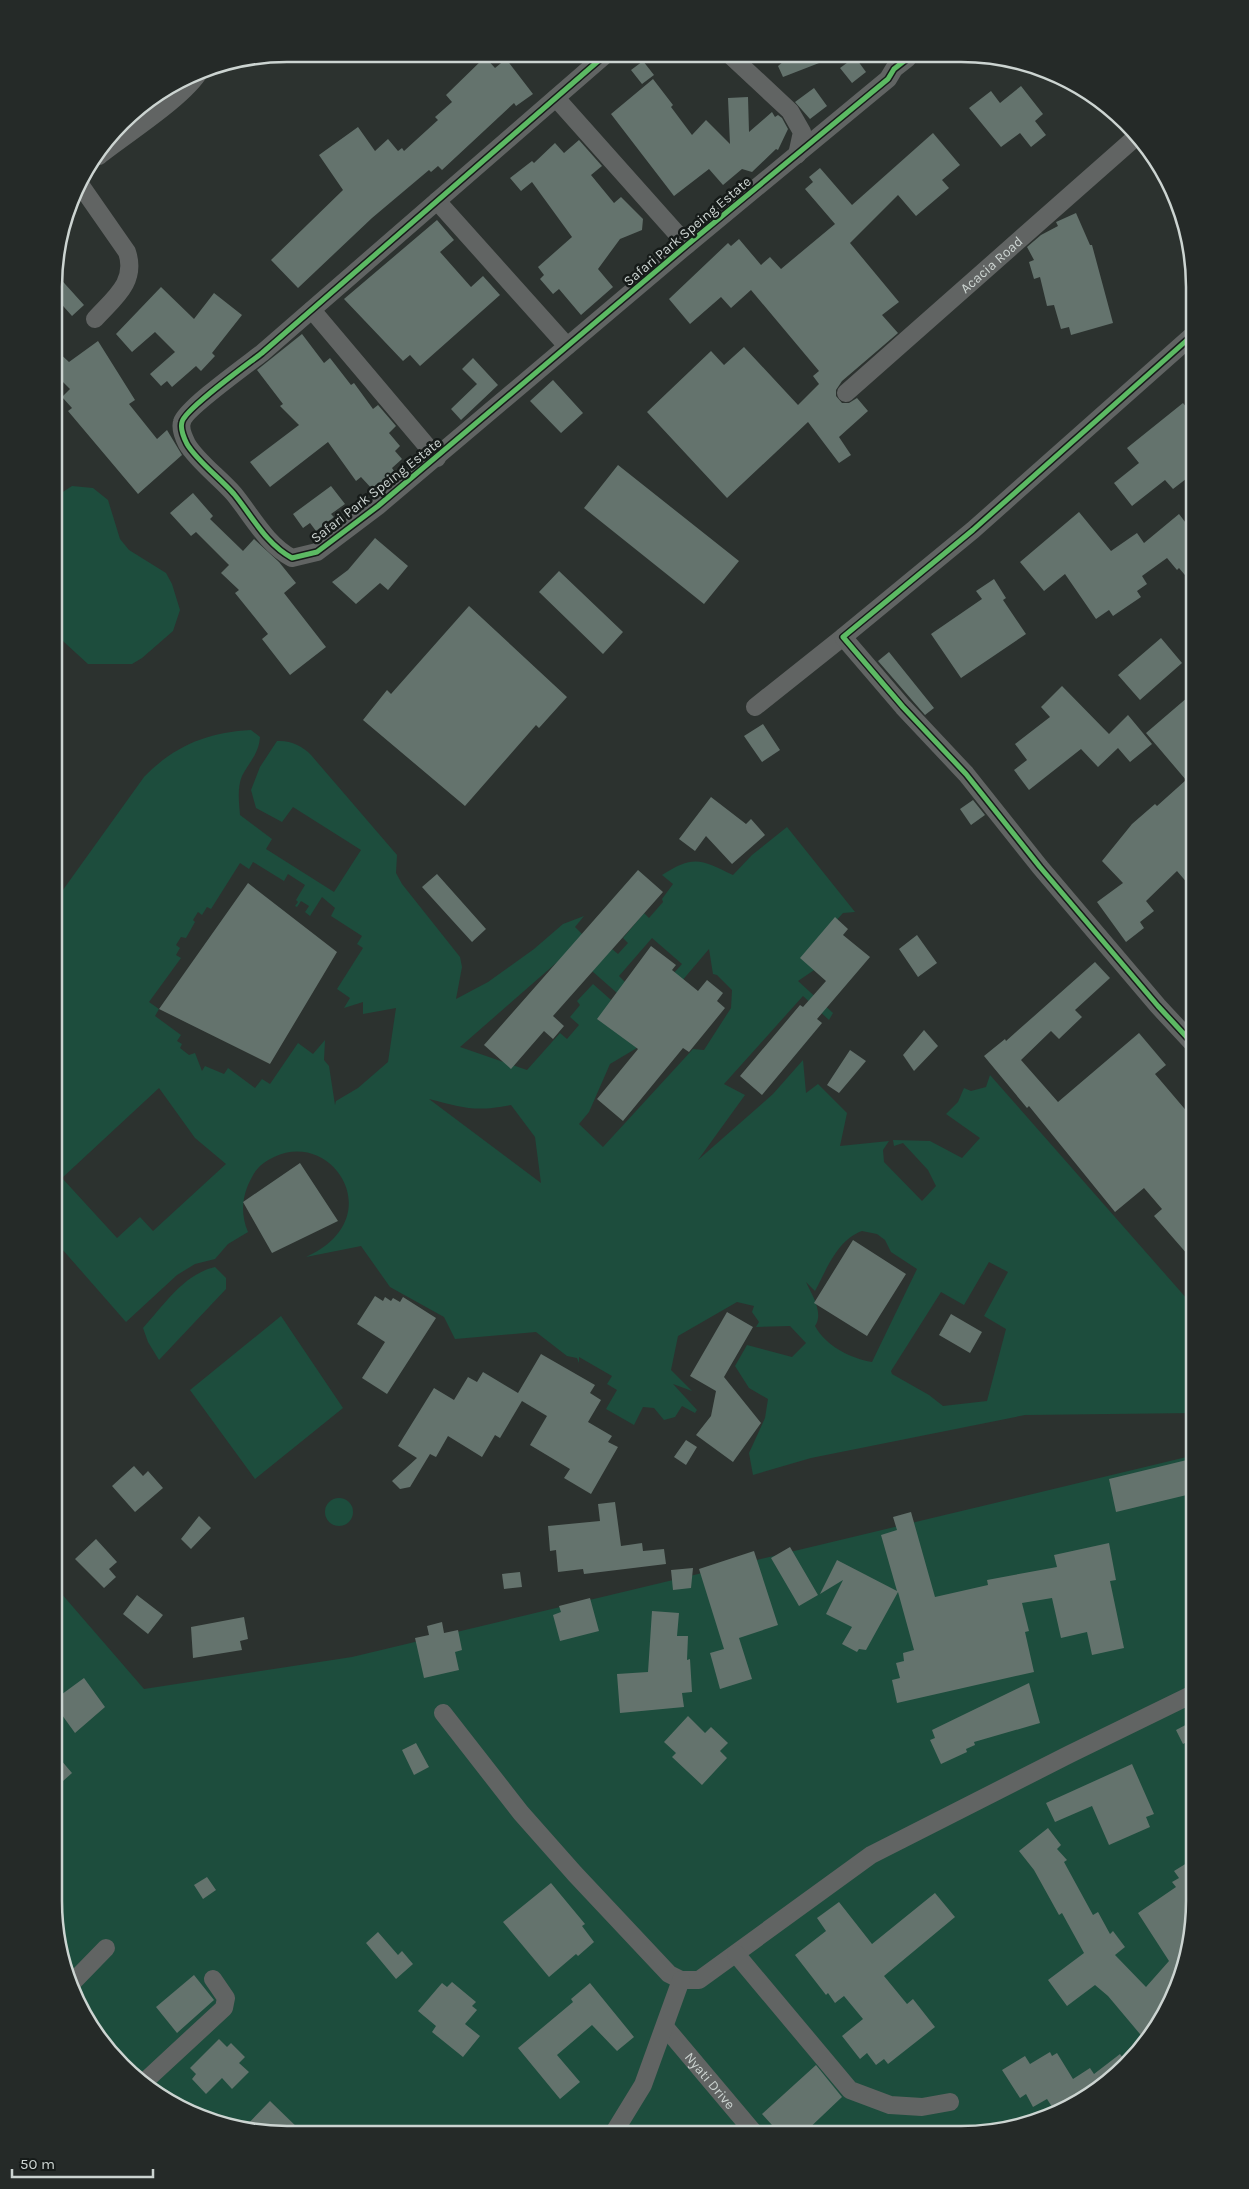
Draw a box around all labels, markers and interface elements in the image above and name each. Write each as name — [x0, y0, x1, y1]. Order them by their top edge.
street label: Safari Park Speing Estate — [620, 173, 755, 290]
street label: Acacia Road — [957, 233, 1026, 297]
street label: Safari Park Speing Estate — [308, 434, 445, 547]
street label: Nyati Drive — [681, 2049, 739, 2113]
scale bar — [12, 2146, 154, 2178]
text: 50 m — [20, 2155, 55, 2173]

